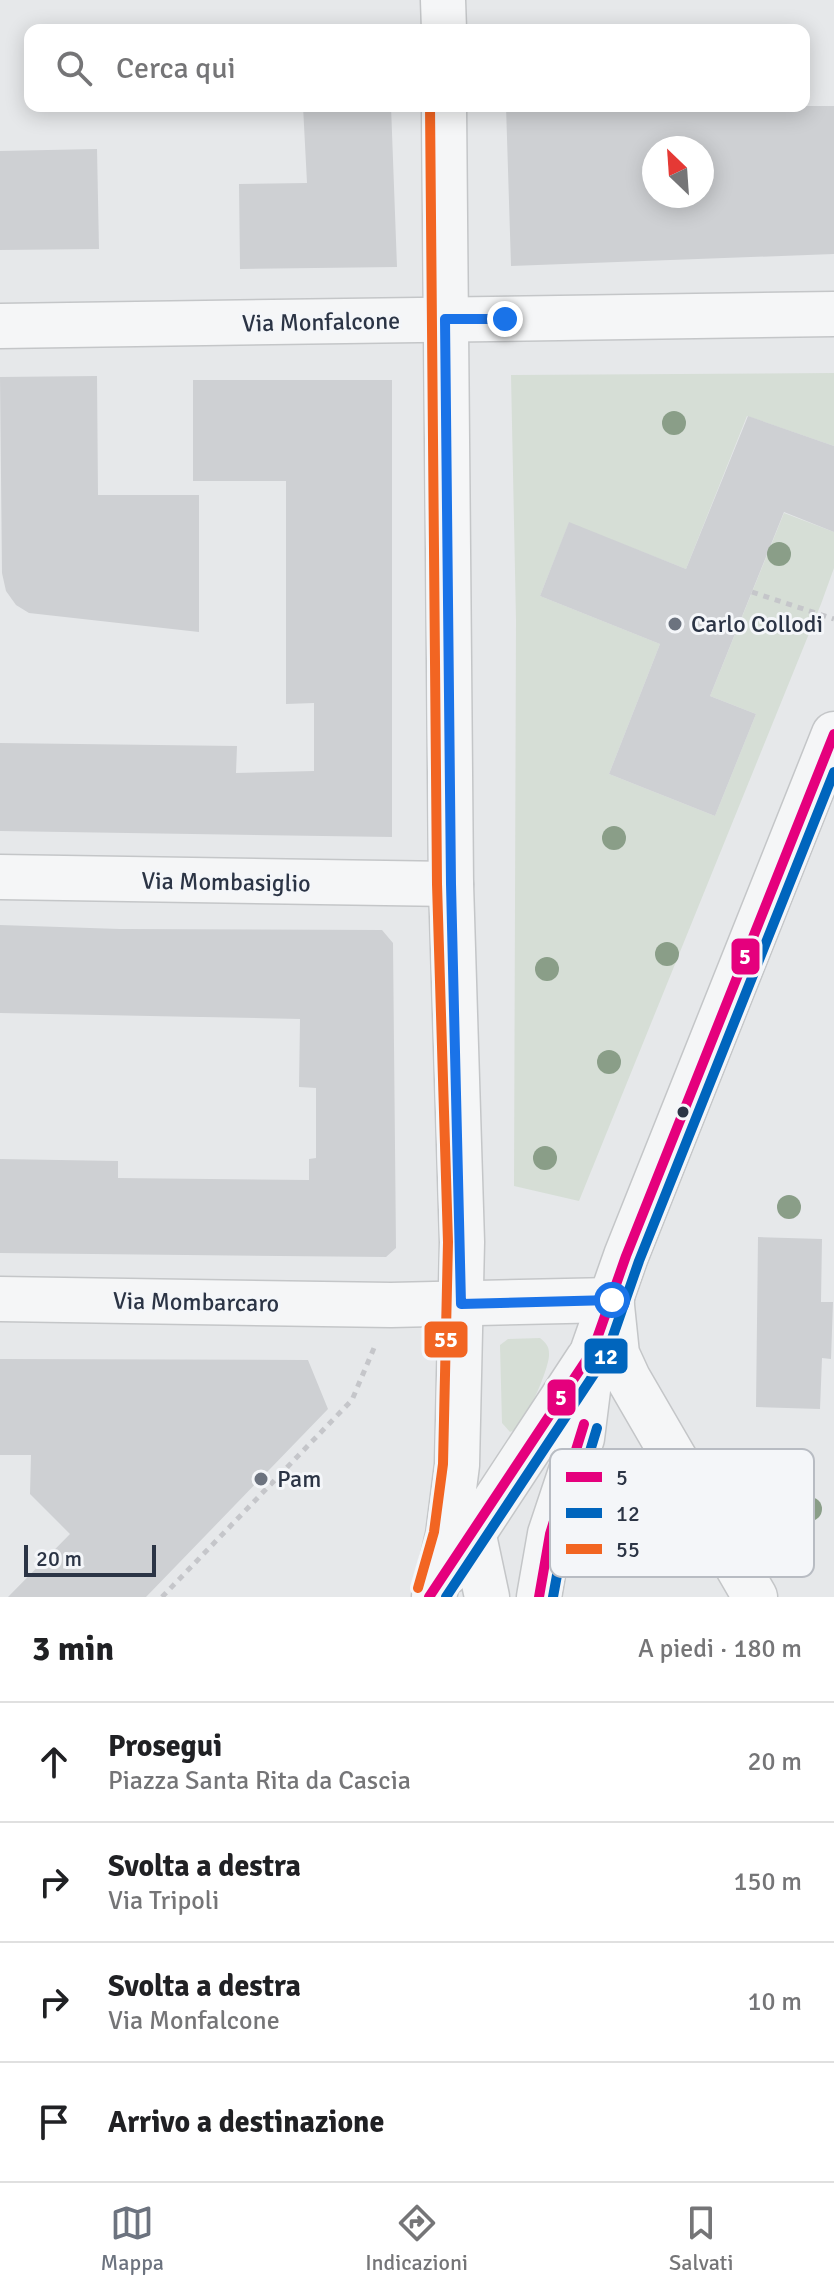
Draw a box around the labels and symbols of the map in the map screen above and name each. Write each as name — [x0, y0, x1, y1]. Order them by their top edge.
north arrow — [642, 136, 714, 208]
route end — [487, 301, 523, 337]
street label: Via Monfalcone — [242, 306, 400, 338]
place label: Carlo Collodi — [691, 609, 823, 639]
marker: Carlo Collodi — [666, 615, 684, 633]
street label: Via Mombasiglio — [141, 866, 311, 898]
line badge: 5 — [730, 937, 761, 976]
text: 5 — [739, 943, 751, 970]
unlabelled marker — [675, 1104, 691, 1120]
route start — [594, 1282, 630, 1318]
street label: Via Mombarcaro — [113, 1286, 279, 1318]
line badge: 55 — [423, 1320, 469, 1359]
text: 55 — [434, 1326, 458, 1353]
line badge: 12 — [583, 1337, 629, 1375]
text: 12 — [594, 1343, 618, 1370]
line badge: 5 — [546, 1378, 577, 1417]
text: 5 — [555, 1384, 567, 1411]
legend — [550, 1449, 814, 1577]
place label: Pam — [277, 1464, 321, 1494]
text: 5 — [616, 1464, 628, 1491]
marker: Pam — [252, 1470, 270, 1488]
text: 12 — [616, 1500, 640, 1527]
text: 55 — [616, 1536, 640, 1563]
scale bar — [24, 1541, 156, 1577]

